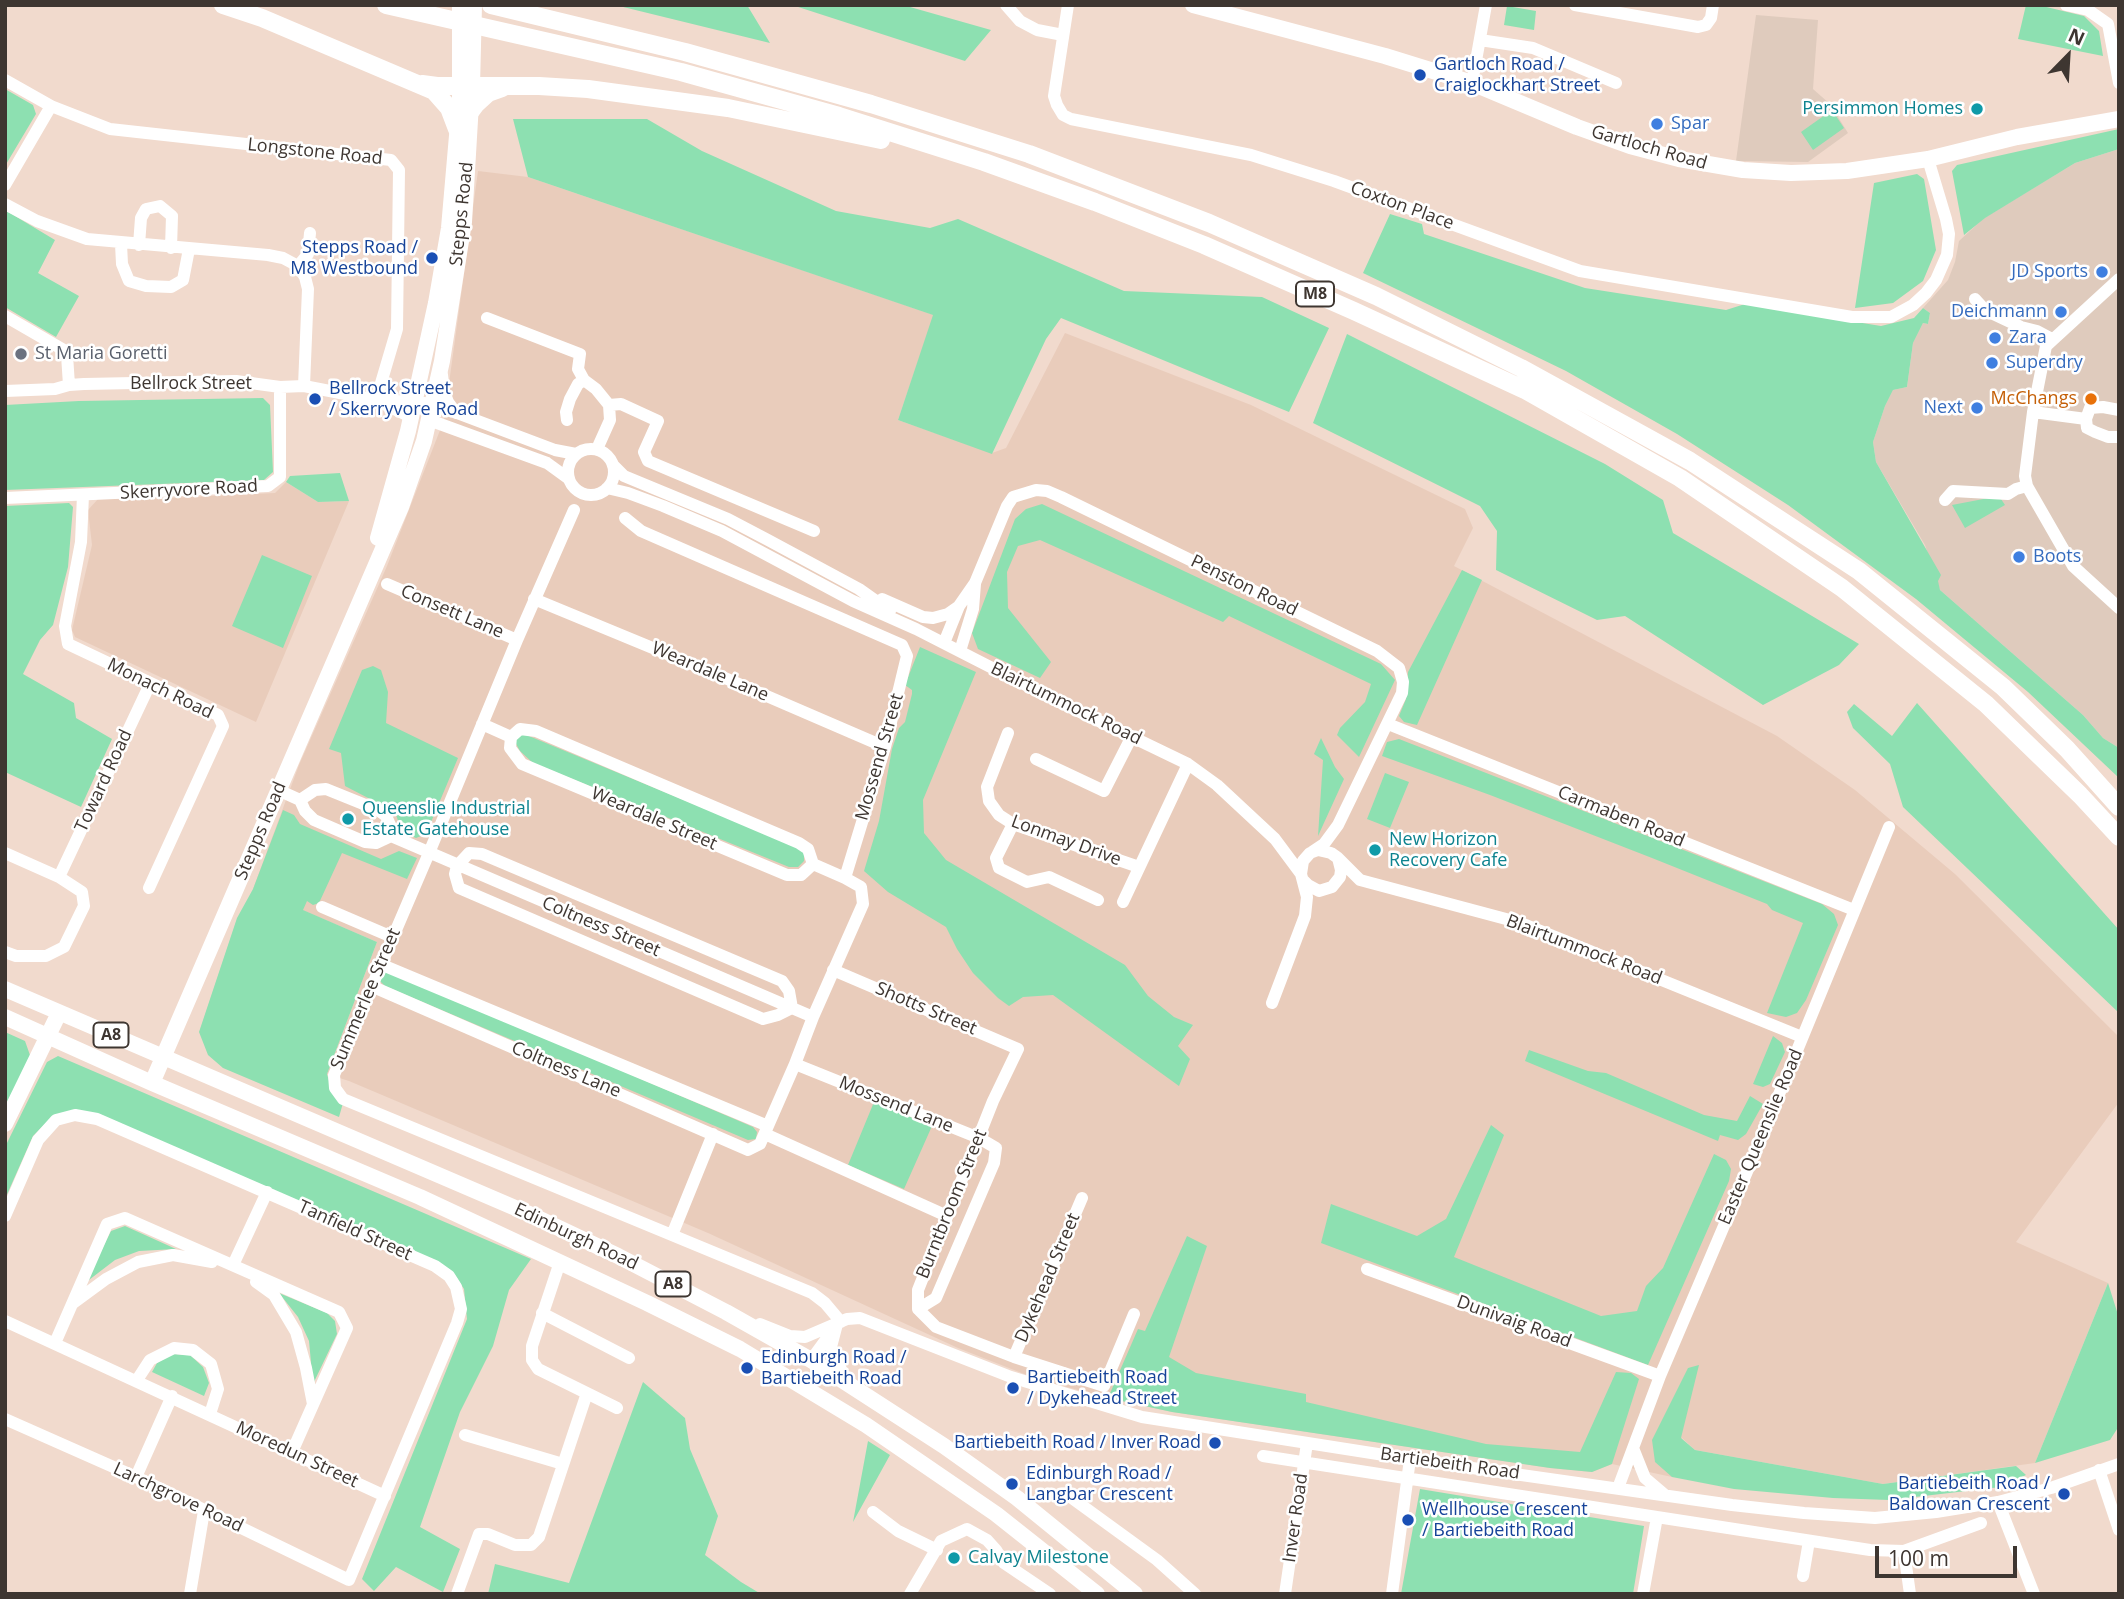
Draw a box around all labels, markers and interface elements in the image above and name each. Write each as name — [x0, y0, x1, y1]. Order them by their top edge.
north arrow — [2033, 21, 2103, 91]
text: N — [2064, 22, 2089, 52]
place label: Gartloch Road / Craiglockhart Street — [1434, 54, 1600, 96]
marker: Gartloch Road / Craiglockhart Street — [1412, 67, 1428, 83]
place label: Persimmon Homes — [1802, 98, 1963, 120]
marker: Persimmon Homes — [1969, 101, 1985, 117]
place label: Spar — [1671, 113, 1709, 135]
marker: Spar — [1649, 116, 1665, 132]
street label: Gartloch Road — [1589, 121, 1709, 175]
street label: Longstone Road — [246, 134, 384, 170]
street label: Stepps Road — [446, 161, 478, 267]
street label: Coxton Place — [1347, 177, 1457, 235]
place label: Stepps Road / M8 Westbound — [290, 237, 418, 280]
marker: Stepps Road / M8 Westbound — [424, 250, 440, 266]
place label: JD Sports — [2011, 261, 2088, 283]
marker: JD Sports — [2094, 264, 2110, 280]
road number: M8 — [1296, 282, 1334, 306]
place label: Deichmann — [1951, 301, 2047, 323]
marker: Deichmann — [2053, 304, 2069, 320]
place label: Zara — [2009, 327, 2047, 349]
marker: Zara — [1987, 330, 2003, 346]
place label: St Maria Goretti — [35, 343, 167, 365]
marker: St Maria Goretti — [13, 346, 29, 362]
place label: Superdry — [2006, 352, 2083, 374]
marker: Superdry — [1984, 355, 2000, 371]
street label: Bellrock Street — [130, 373, 252, 395]
place label: Bellrock Street / Skerryvore Road — [329, 378, 478, 420]
place label: McChangs — [1990, 388, 2077, 410]
marker: Bellrock Street / Skerryvore Road — [307, 391, 323, 407]
marker: McChangs — [2083, 391, 2099, 407]
place label: Next — [1924, 397, 1963, 419]
marker: Next — [1969, 400, 1985, 416]
street label: Skerryvore Road — [119, 476, 259, 504]
place label: Boots — [2033, 546, 2081, 568]
marker: Boots — [2011, 549, 2027, 565]
street label: Penston Road — [1187, 551, 1301, 621]
street label: Consett Lane — [397, 581, 507, 643]
street label: Weardale Lane — [648, 638, 772, 706]
street label: Monach Road — [103, 654, 217, 724]
street label: Blairtummock Road — [987, 658, 1145, 750]
street label: Mossend Street — [852, 691, 908, 823]
street label: Toward Road — [71, 726, 137, 836]
street label: Stepps Road — [231, 779, 291, 883]
street label: Carmaben Road — [1554, 782, 1688, 852]
street label: Weardale Street — [588, 783, 720, 855]
place label: Queenslie Industrial Estate Gatehouse — [362, 798, 530, 840]
marker: Queenslie Industrial Estate Gatehouse — [340, 811, 356, 827]
street label: Lonmay Drive — [1008, 811, 1124, 871]
place label: New Horizon Recovery Cafe — [1389, 829, 1507, 872]
marker: New Horizon Recovery Cafe — [1367, 842, 1383, 858]
street label: Coltness Street — [539, 892, 663, 962]
street label: Blairtummock Road — [1503, 910, 1665, 990]
street label: Summerlee Street — [326, 925, 406, 1073]
street label: Shotts Street — [872, 978, 980, 1040]
road number: A8 — [94, 1023, 128, 1048]
street label: Coltness Lane — [508, 1037, 624, 1103]
street label: Easter Queenslie Road — [1714, 1046, 1808, 1228]
street label: Mossend Lane — [836, 1072, 956, 1138]
street label: Burntbroom Street — [912, 1126, 992, 1282]
street label: Tanfield Street — [295, 1196, 415, 1266]
street label: Edinburgh Road — [511, 1199, 641, 1275]
street label: Dykehead Street — [1011, 1210, 1085, 1346]
road number: A8 — [656, 1272, 690, 1296]
street label: Dunivaig Road — [1454, 1291, 1574, 1353]
place label: Edinburgh Road / Bartiebeith Road — [761, 1347, 907, 1390]
marker: Edinburgh Road / Bartiebeith Road — [739, 1360, 755, 1376]
place label: Bartiebeith Road / Dykehead Street — [1027, 1367, 1177, 1410]
marker: Bartiebeith Road / Dykehead Street — [1005, 1380, 1021, 1396]
street label: Moredun Street — [232, 1417, 362, 1493]
place label: Bartiebeith Road / Inver Road — [954, 1432, 1201, 1454]
marker: Bartiebeith Road / Inver Road — [1207, 1435, 1223, 1451]
street label: Bartiebeith Road — [1379, 1444, 1521, 1484]
street label: Larchgrove Road — [109, 1458, 247, 1538]
place label: Edinburgh Road / Langbar Crescent — [1026, 1463, 1173, 1506]
street label: Inver Road — [1279, 1472, 1313, 1564]
place label: Bartiebeith Road / Baldowan Crescent — [1889, 1473, 2050, 1516]
marker: Edinburgh Road / Langbar Crescent — [1004, 1476, 1020, 1492]
marker: Bartiebeith Road / Baldowan Crescent — [2056, 1486, 2072, 1502]
place label: Wellhouse Crescent / Bartiebeith Road — [1422, 1499, 1588, 1542]
marker: Wellhouse Crescent / Bartiebeith Road — [1400, 1512, 1416, 1528]
scale bar — [1879, 1532, 2021, 1576]
text: 100 m — [1888, 1544, 1949, 1572]
place label: Calvay Milestone — [968, 1547, 1109, 1569]
marker: Calvay Milestone — [946, 1550, 962, 1566]

